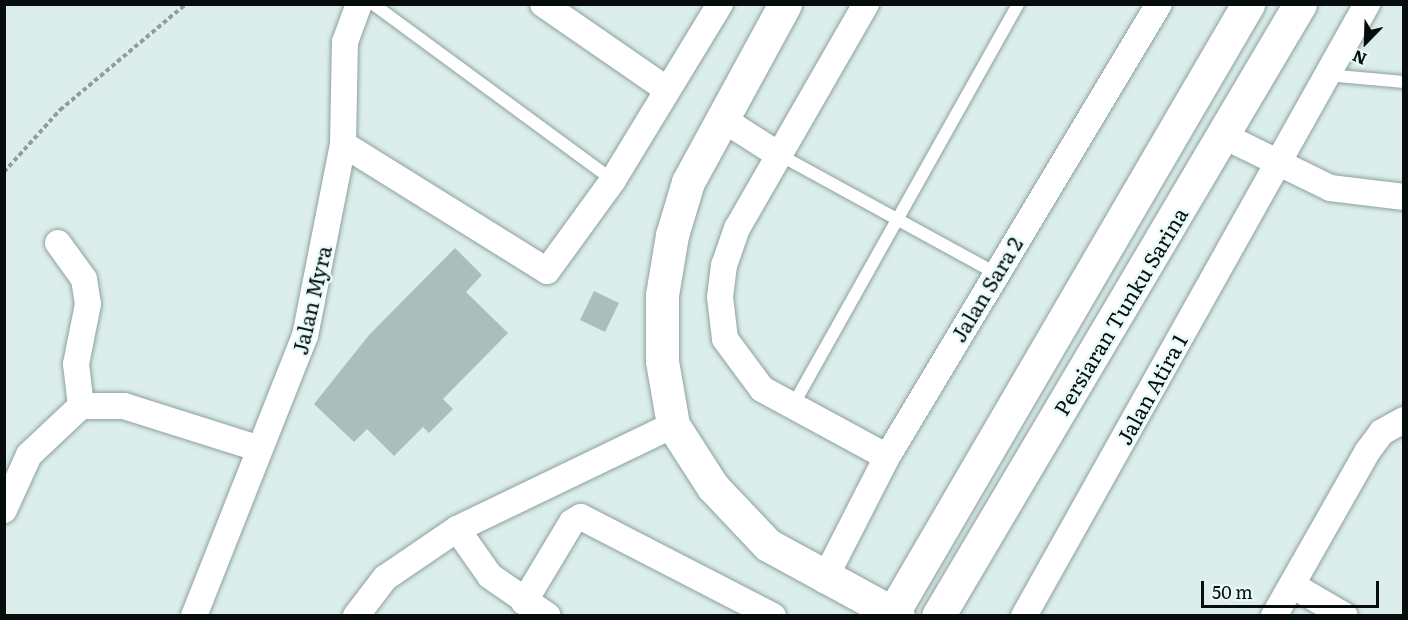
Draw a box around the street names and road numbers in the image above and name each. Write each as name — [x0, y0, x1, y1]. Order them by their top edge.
street label: Persiaran Tunku Sarina — [1048, 203, 1192, 419]
street label: Jalan Sara 2 — [945, 232, 1027, 346]
street label: Jalan Myra — [286, 243, 336, 357]
street label: Jalan Atira 1 — [1110, 329, 1192, 449]

